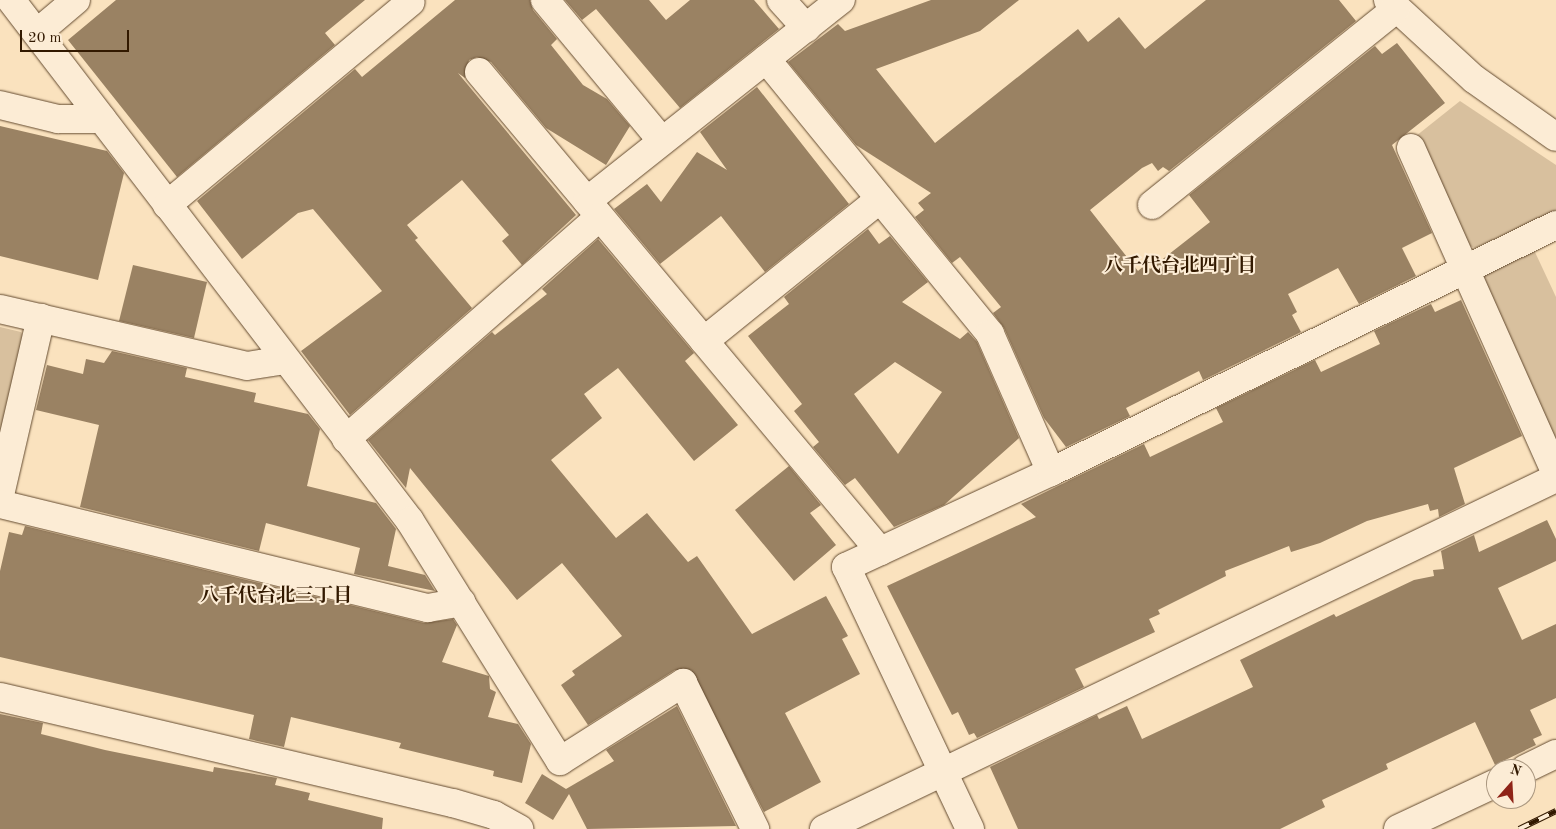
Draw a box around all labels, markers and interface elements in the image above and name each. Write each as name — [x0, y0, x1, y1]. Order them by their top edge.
scale bar — [22, 20, 131, 52]
text: 20 m — [28, 31, 62, 46]
district label: 八千代台北四丁目 — [1104, 256, 1256, 278]
district label: 八千代台北三丁目 — [200, 586, 352, 608]
north arrow — [1486, 759, 1536, 809]
text: N — [1508, 762, 1523, 779]

